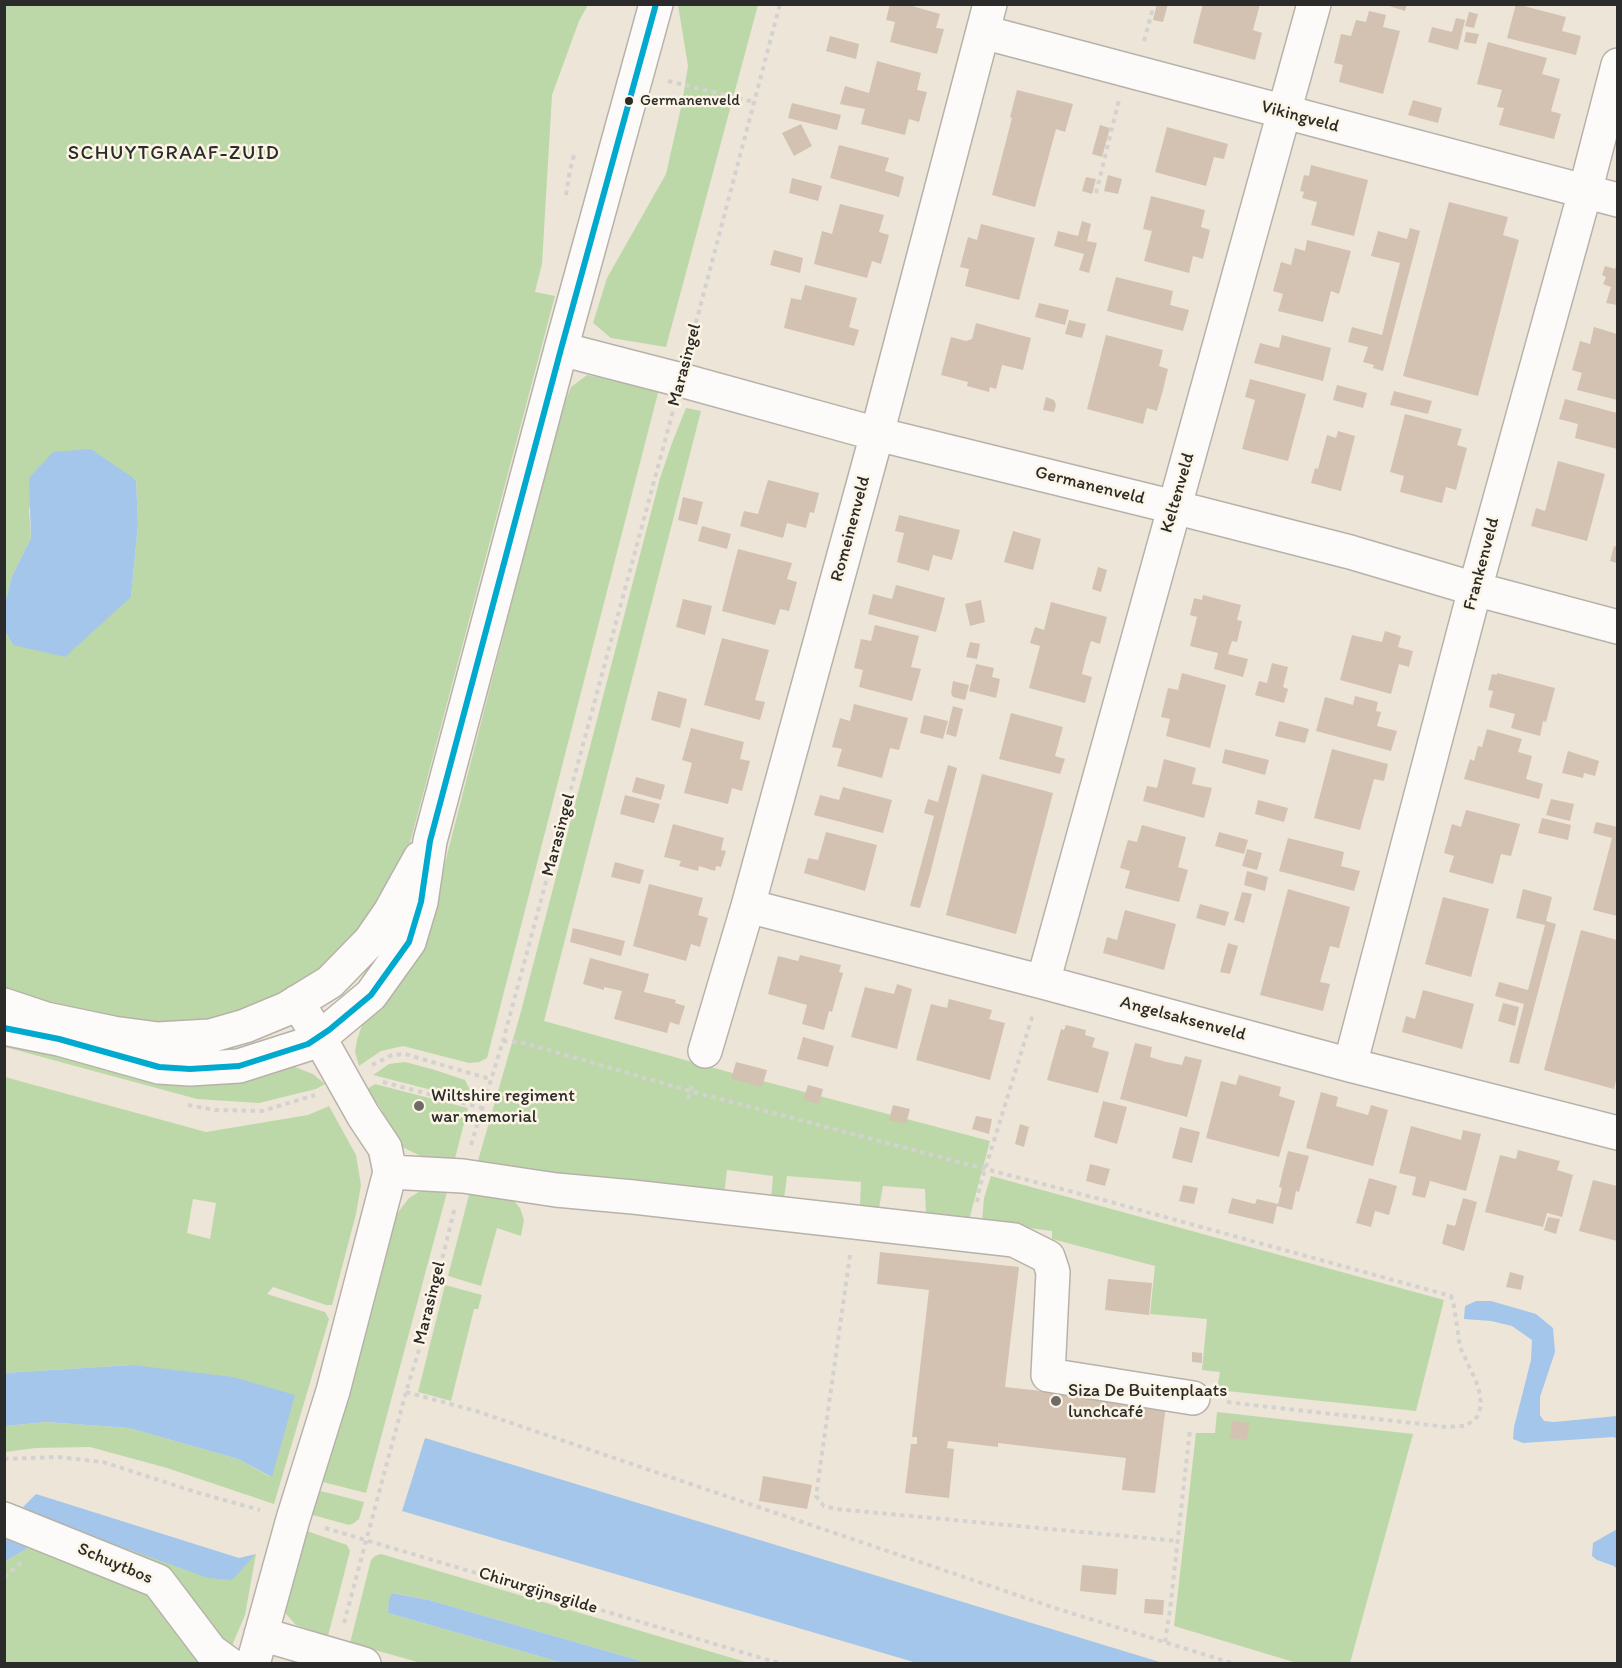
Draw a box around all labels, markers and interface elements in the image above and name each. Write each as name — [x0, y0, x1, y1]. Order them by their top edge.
place label: Germanenveld — [640, 91, 740, 111]
marker: Germanenveld — [623, 95, 635, 107]
street label: Vikingveld — [1259, 96, 1341, 138]
district label: SCHUYTGRAAF-ZUID — [69, 142, 279, 166]
street label: Marasingel — [664, 321, 706, 409]
street label: Keltenveld — [1156, 450, 1200, 536]
street label: Germanenveld — [1033, 462, 1147, 510]
street label: Romeinenveld — [827, 474, 875, 584]
street label: Frankenveld — [1459, 515, 1505, 613]
street label: Marasingel — [538, 791, 580, 879]
street label: Angelsaksenveld — [1118, 992, 1248, 1046]
place label: Wiltshire regiment war memorial — [431, 1085, 575, 1128]
marker: Wiltshire regiment war memorial — [412, 1099, 426, 1113]
street label: Marasingel — [409, 1259, 451, 1347]
place label: Siza De Buitenplaats lunchcafé — [1068, 1380, 1227, 1422]
marker: Siza De Buitenplaats lunchcafé — [1049, 1394, 1063, 1408]
street label: Schuytbos — [74, 1539, 156, 1589]
street label: Chirurgijnsgilde — [476, 1563, 600, 1619]

